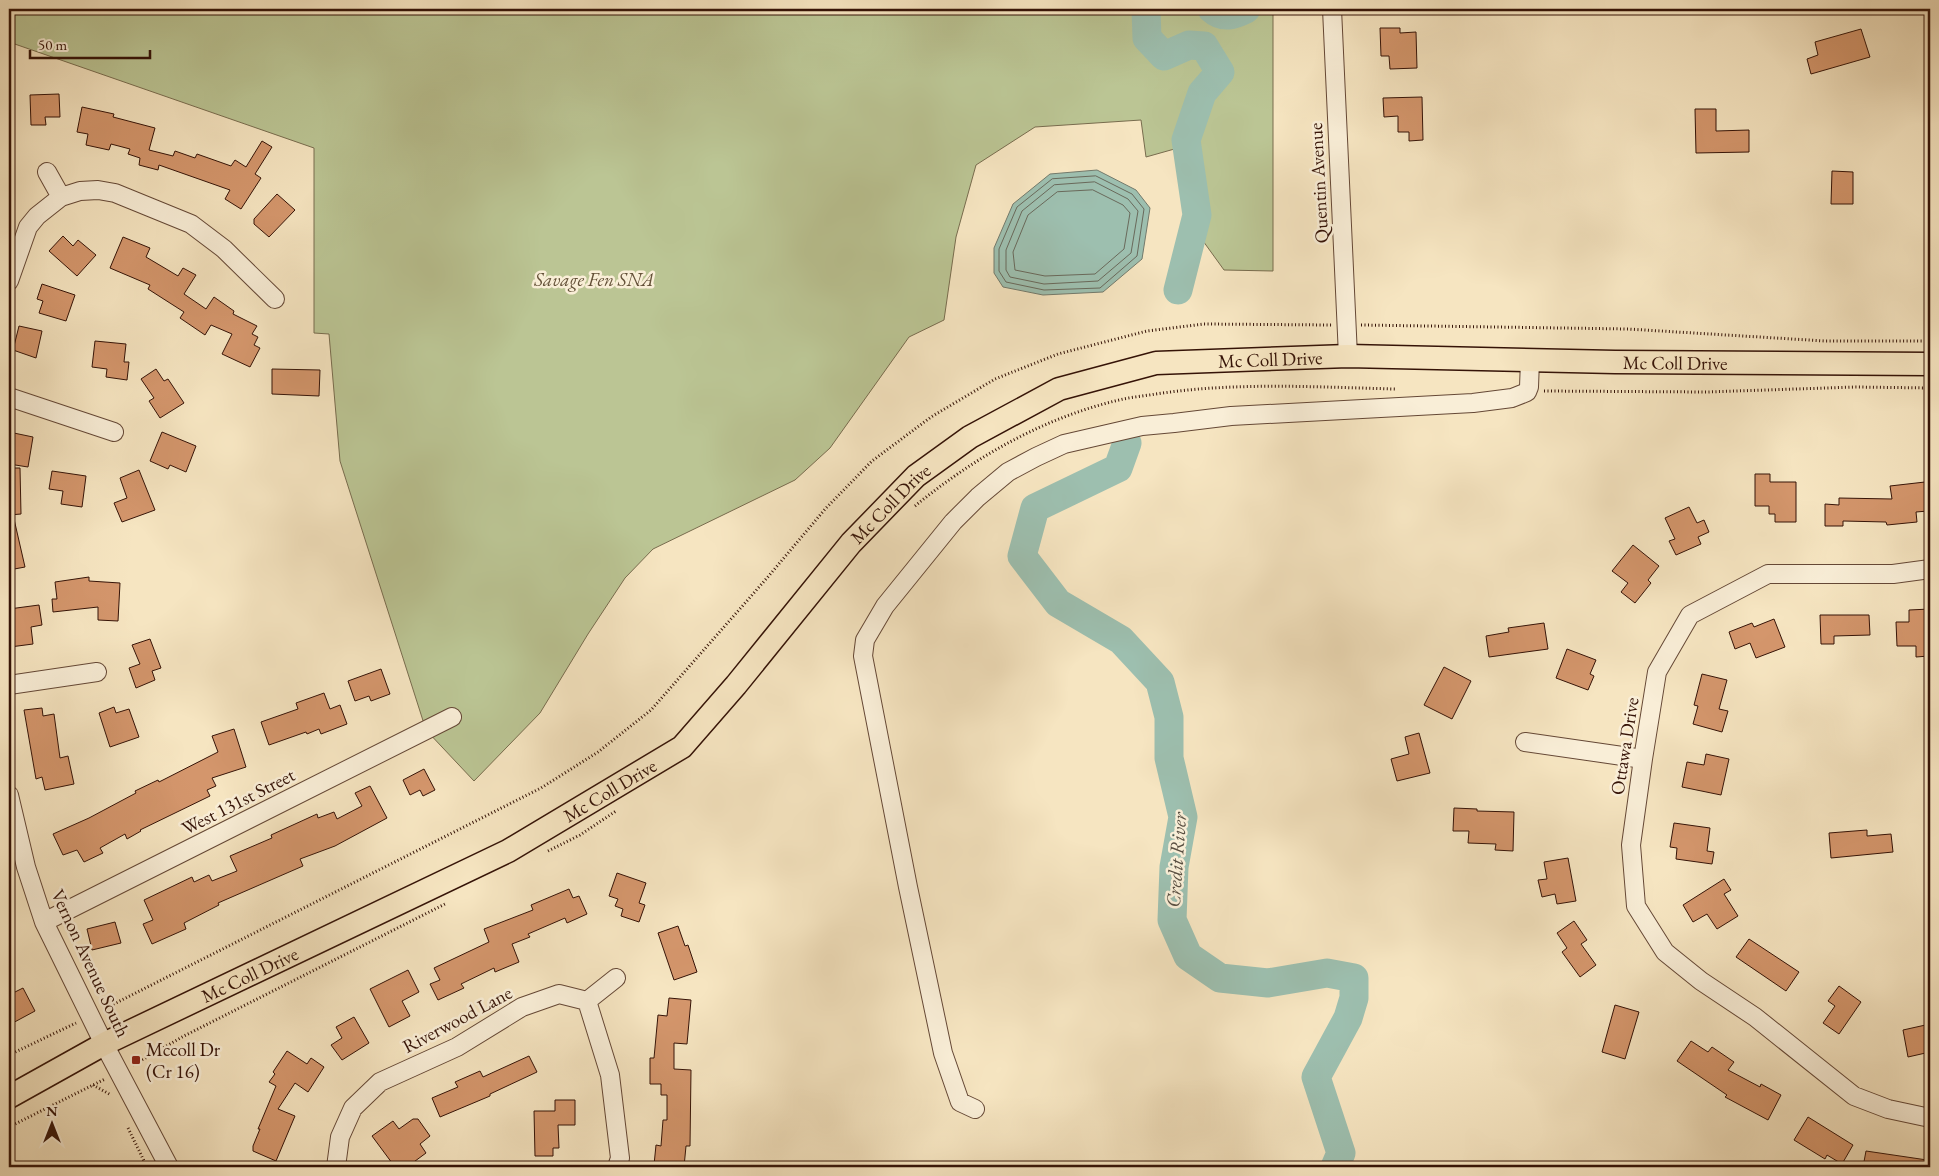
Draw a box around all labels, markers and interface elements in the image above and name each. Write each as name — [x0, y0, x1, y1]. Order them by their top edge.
scale bar — [30, 28, 150, 60]
text: 50 m — [38, 35, 67, 54]
street label: Quentin Avenue — [1303, 122, 1334, 244]
park label: Savage Fen SNA — [533, 267, 654, 292]
street label: Mc Coll Drive — [1218, 345, 1323, 374]
street label: Mc Coll Drive — [1623, 350, 1727, 376]
street label: Mc Coll Drive — [845, 458, 936, 549]
street label: Ottawa Drive — [1604, 696, 1645, 797]
street label: Mc Coll Drive — [559, 753, 661, 828]
street label: West 131st Street — [177, 762, 299, 841]
water label: Credit River — [1160, 810, 1192, 908]
street label: Vernon Avenue South — [45, 885, 136, 1041]
street label: Mc Coll Drive — [197, 941, 302, 1009]
street label: Riverwood Lane — [398, 980, 516, 1059]
place label: Mccoll Dr (Cr 16) — [146, 1037, 221, 1084]
marker: Mccoll Dr (Cr 16) — [130, 1054, 142, 1066]
north arrow — [28, 1098, 78, 1148]
text: N — [46, 1102, 58, 1120]

